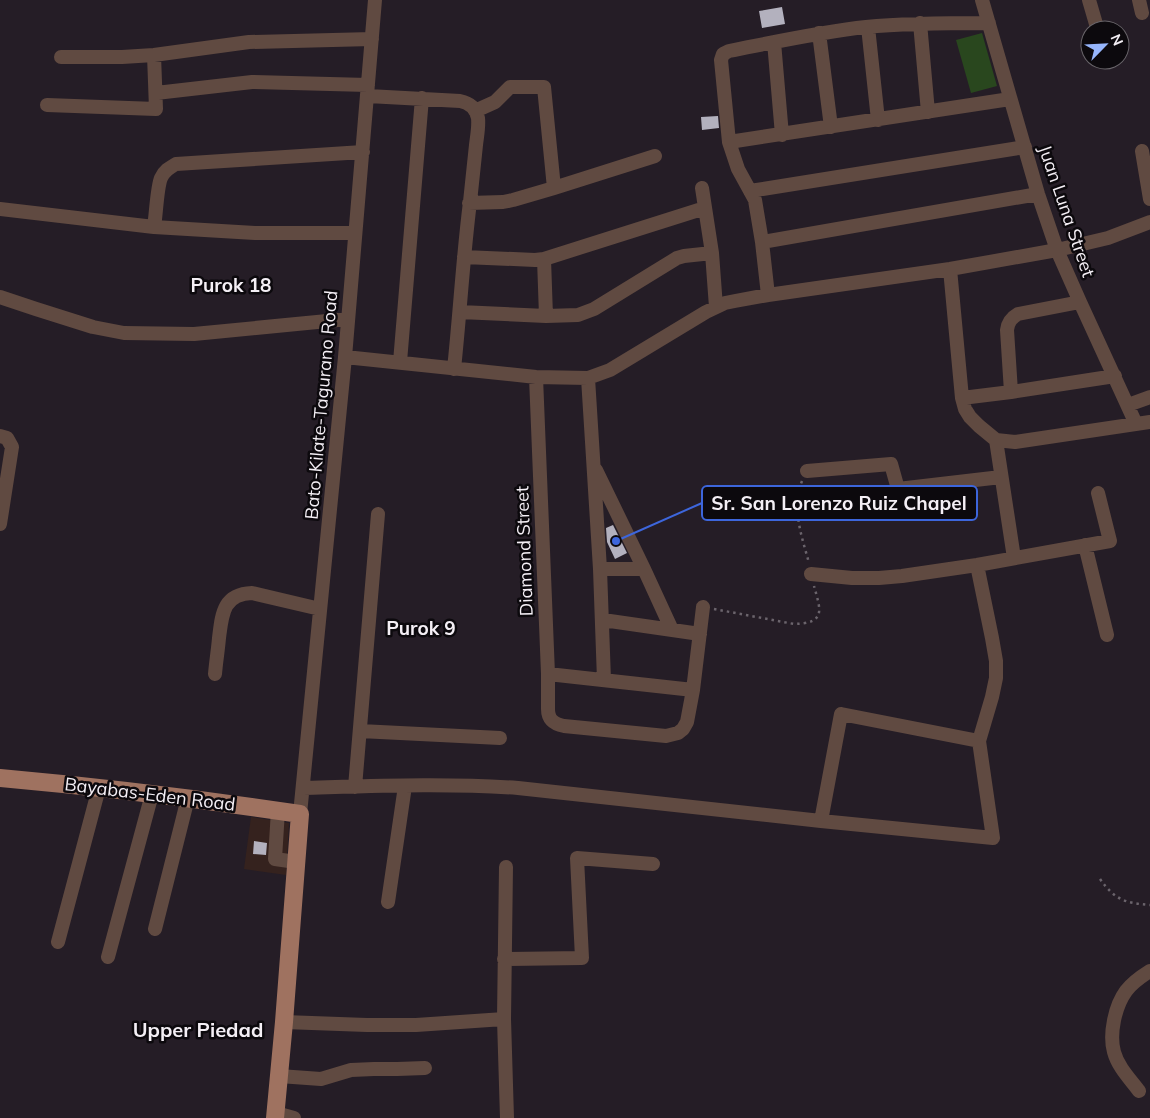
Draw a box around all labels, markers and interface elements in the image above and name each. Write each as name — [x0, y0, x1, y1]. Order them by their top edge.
north arrow — [1080, 20, 1130, 70]
text: N — [1107, 31, 1127, 48]
street label: Juan Luna Street — [1034, 142, 1100, 280]
district label: Purok 18 — [191, 273, 271, 297]
street label: Bato-Kilate-Tagurano Road — [300, 290, 342, 520]
street label: Diamond Street — [510, 485, 538, 617]
callout: Sr. San Lorenzo Ruiz Chapel — [702, 486, 977, 520]
text: Sr. San Lorenzo Ruiz Chapel — [711, 491, 967, 515]
district label: Purok 9 — [386, 616, 456, 640]
street label: Bayabas-Eden Road — [63, 772, 237, 816]
district label: Upper Piedad — [133, 1017, 263, 1042]

